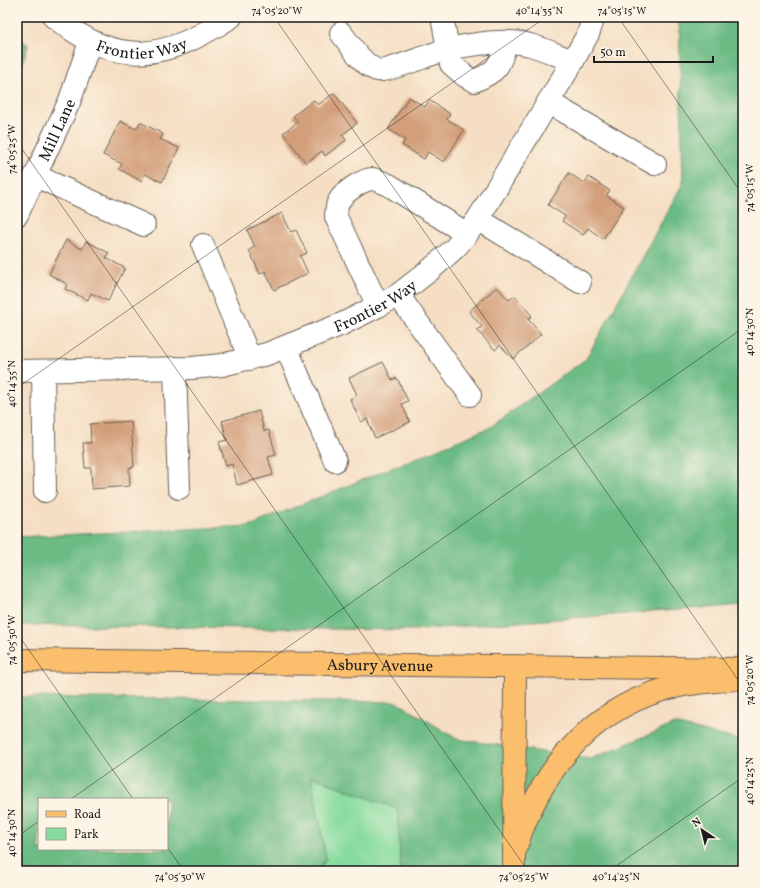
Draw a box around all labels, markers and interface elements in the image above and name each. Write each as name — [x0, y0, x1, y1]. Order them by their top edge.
text: 74°05'20"W — [252, 4, 302, 18]
text: 40°14'35"N — [515, 4, 563, 18]
text: 74°05'15"W — [598, 4, 646, 18]
street label: Frontier Way — [93, 33, 192, 66]
scale bar — [594, 38, 713, 64]
text: 50 m — [600, 45, 626, 61]
street label: Mill Lane — [34, 96, 82, 165]
text: 74°05'25"W — [5, 124, 19, 174]
text: 74°05'15"W — [743, 164, 757, 212]
street label: Frontier Way — [331, 275, 423, 339]
text: 40°14'30"N — [743, 307, 757, 356]
text: 40°14'35"N — [5, 360, 19, 408]
text: 74°05'30"W — [5, 615, 19, 665]
street label: Asbury Avenue — [327, 655, 433, 678]
text: 74°05'20"W — [743, 655, 757, 705]
text: 40°14'25"N — [743, 757, 757, 805]
legend — [38, 798, 168, 850]
text: Road — [74, 807, 101, 823]
text: 40°14'30"N — [5, 808, 19, 857]
north arrow — [682, 810, 722, 850]
text: N — [690, 815, 705, 831]
text: Park — [74, 827, 99, 843]
text: 74°05'30"W — [155, 870, 205, 884]
text: 74°05'25"W — [499, 870, 549, 884]
text: 40°14'25"N — [592, 870, 640, 884]

